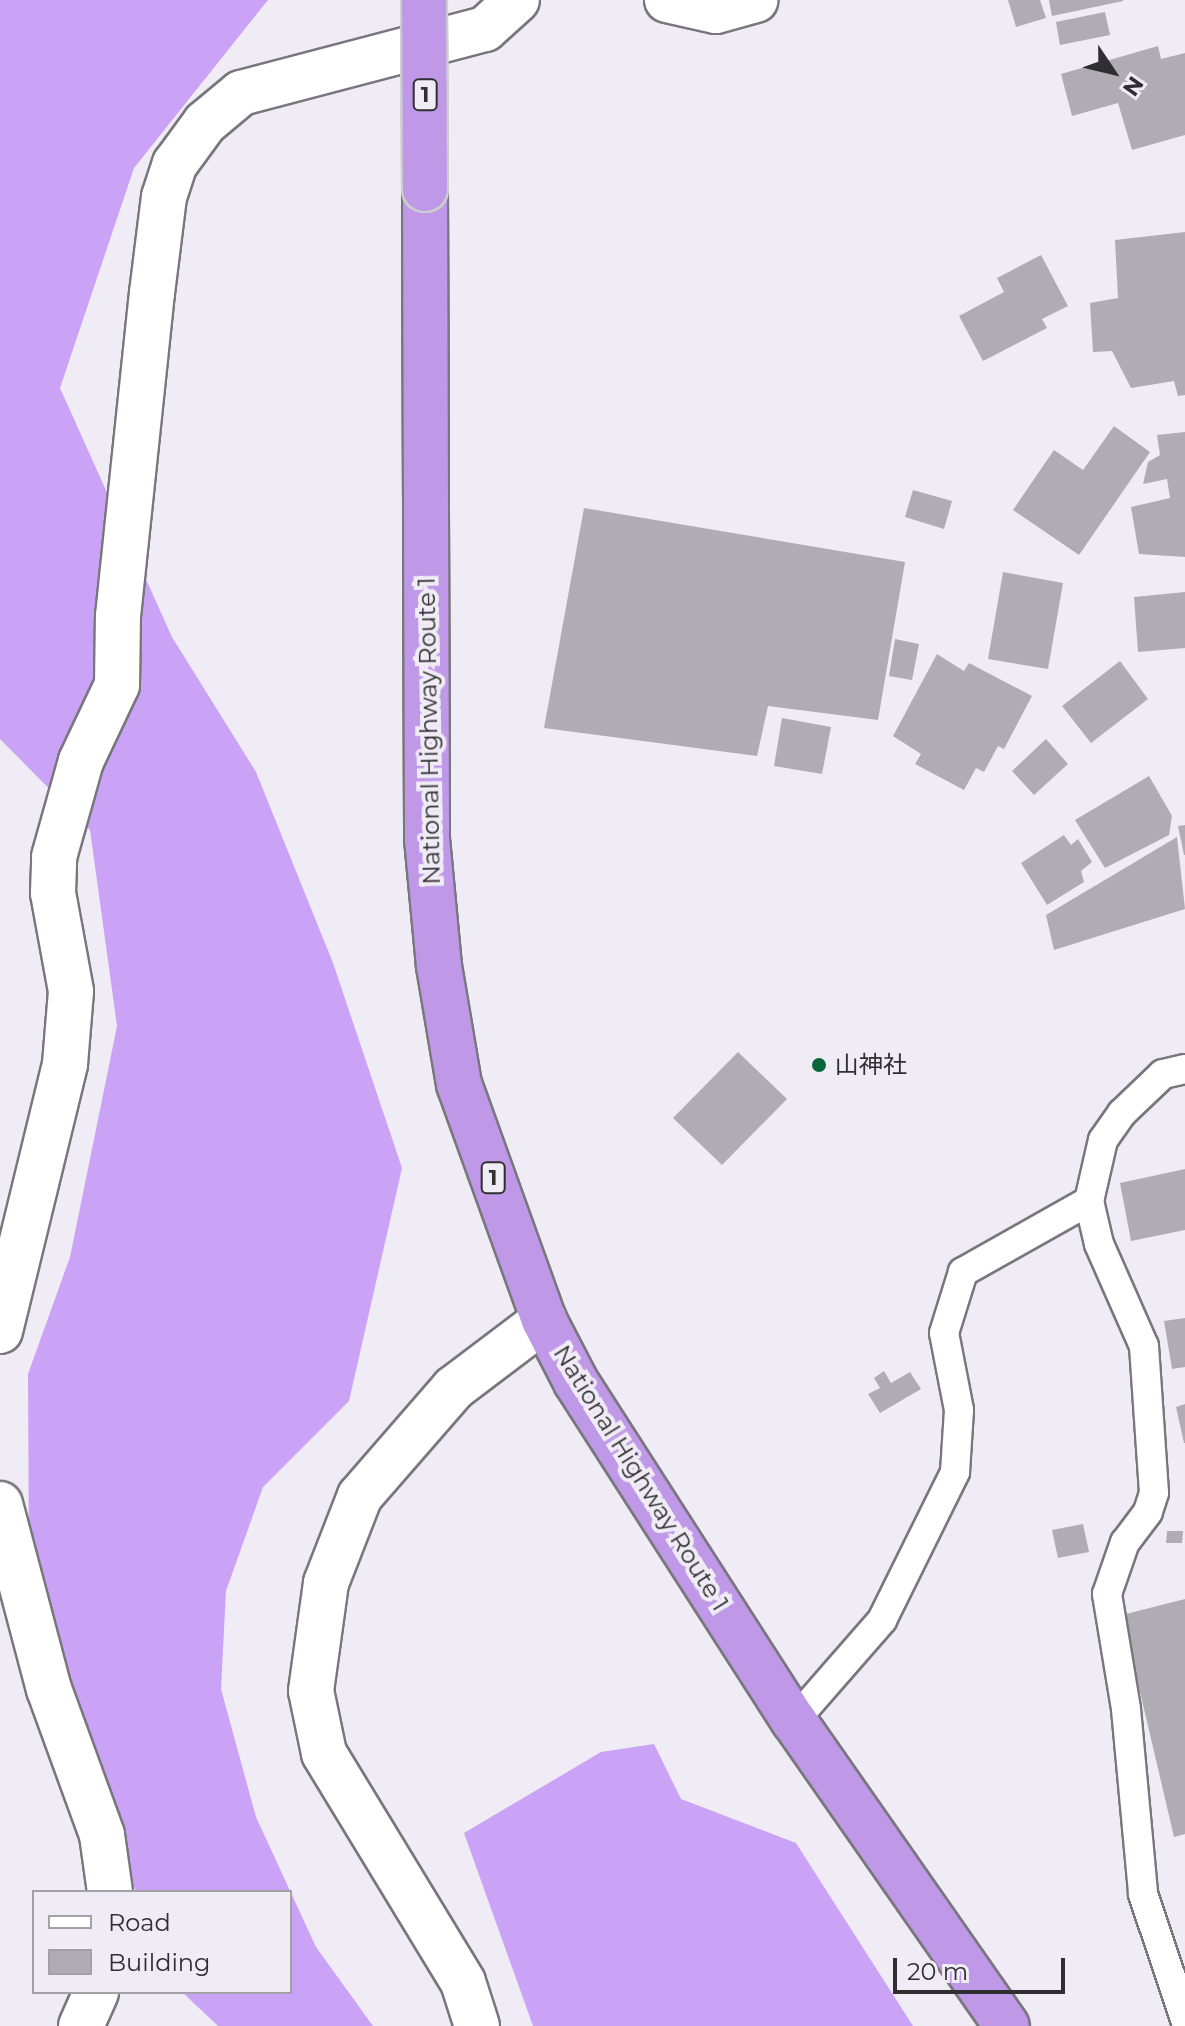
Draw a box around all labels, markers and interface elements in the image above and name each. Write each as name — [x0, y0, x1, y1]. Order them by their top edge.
north arrow — [1073, 32, 1153, 112]
text: N — [1117, 71, 1149, 101]
road number: 1 — [411, 77, 439, 113]
street label: National Highway Route 1 — [412, 577, 446, 885]
place label: 山神社 — [835, 1051, 907, 1079]
marker: 山神社 — [810, 1056, 828, 1074]
road number: 1 — [479, 1160, 507, 1196]
street label: National Highway Route 1 — [547, 1340, 735, 1616]
legend — [32, 1890, 292, 1994]
text: Road — [108, 1908, 171, 1937]
scale bar — [897, 1942, 1069, 1992]
text: Building — [108, 1948, 211, 1977]
text: 20 m — [907, 1957, 968, 1986]

